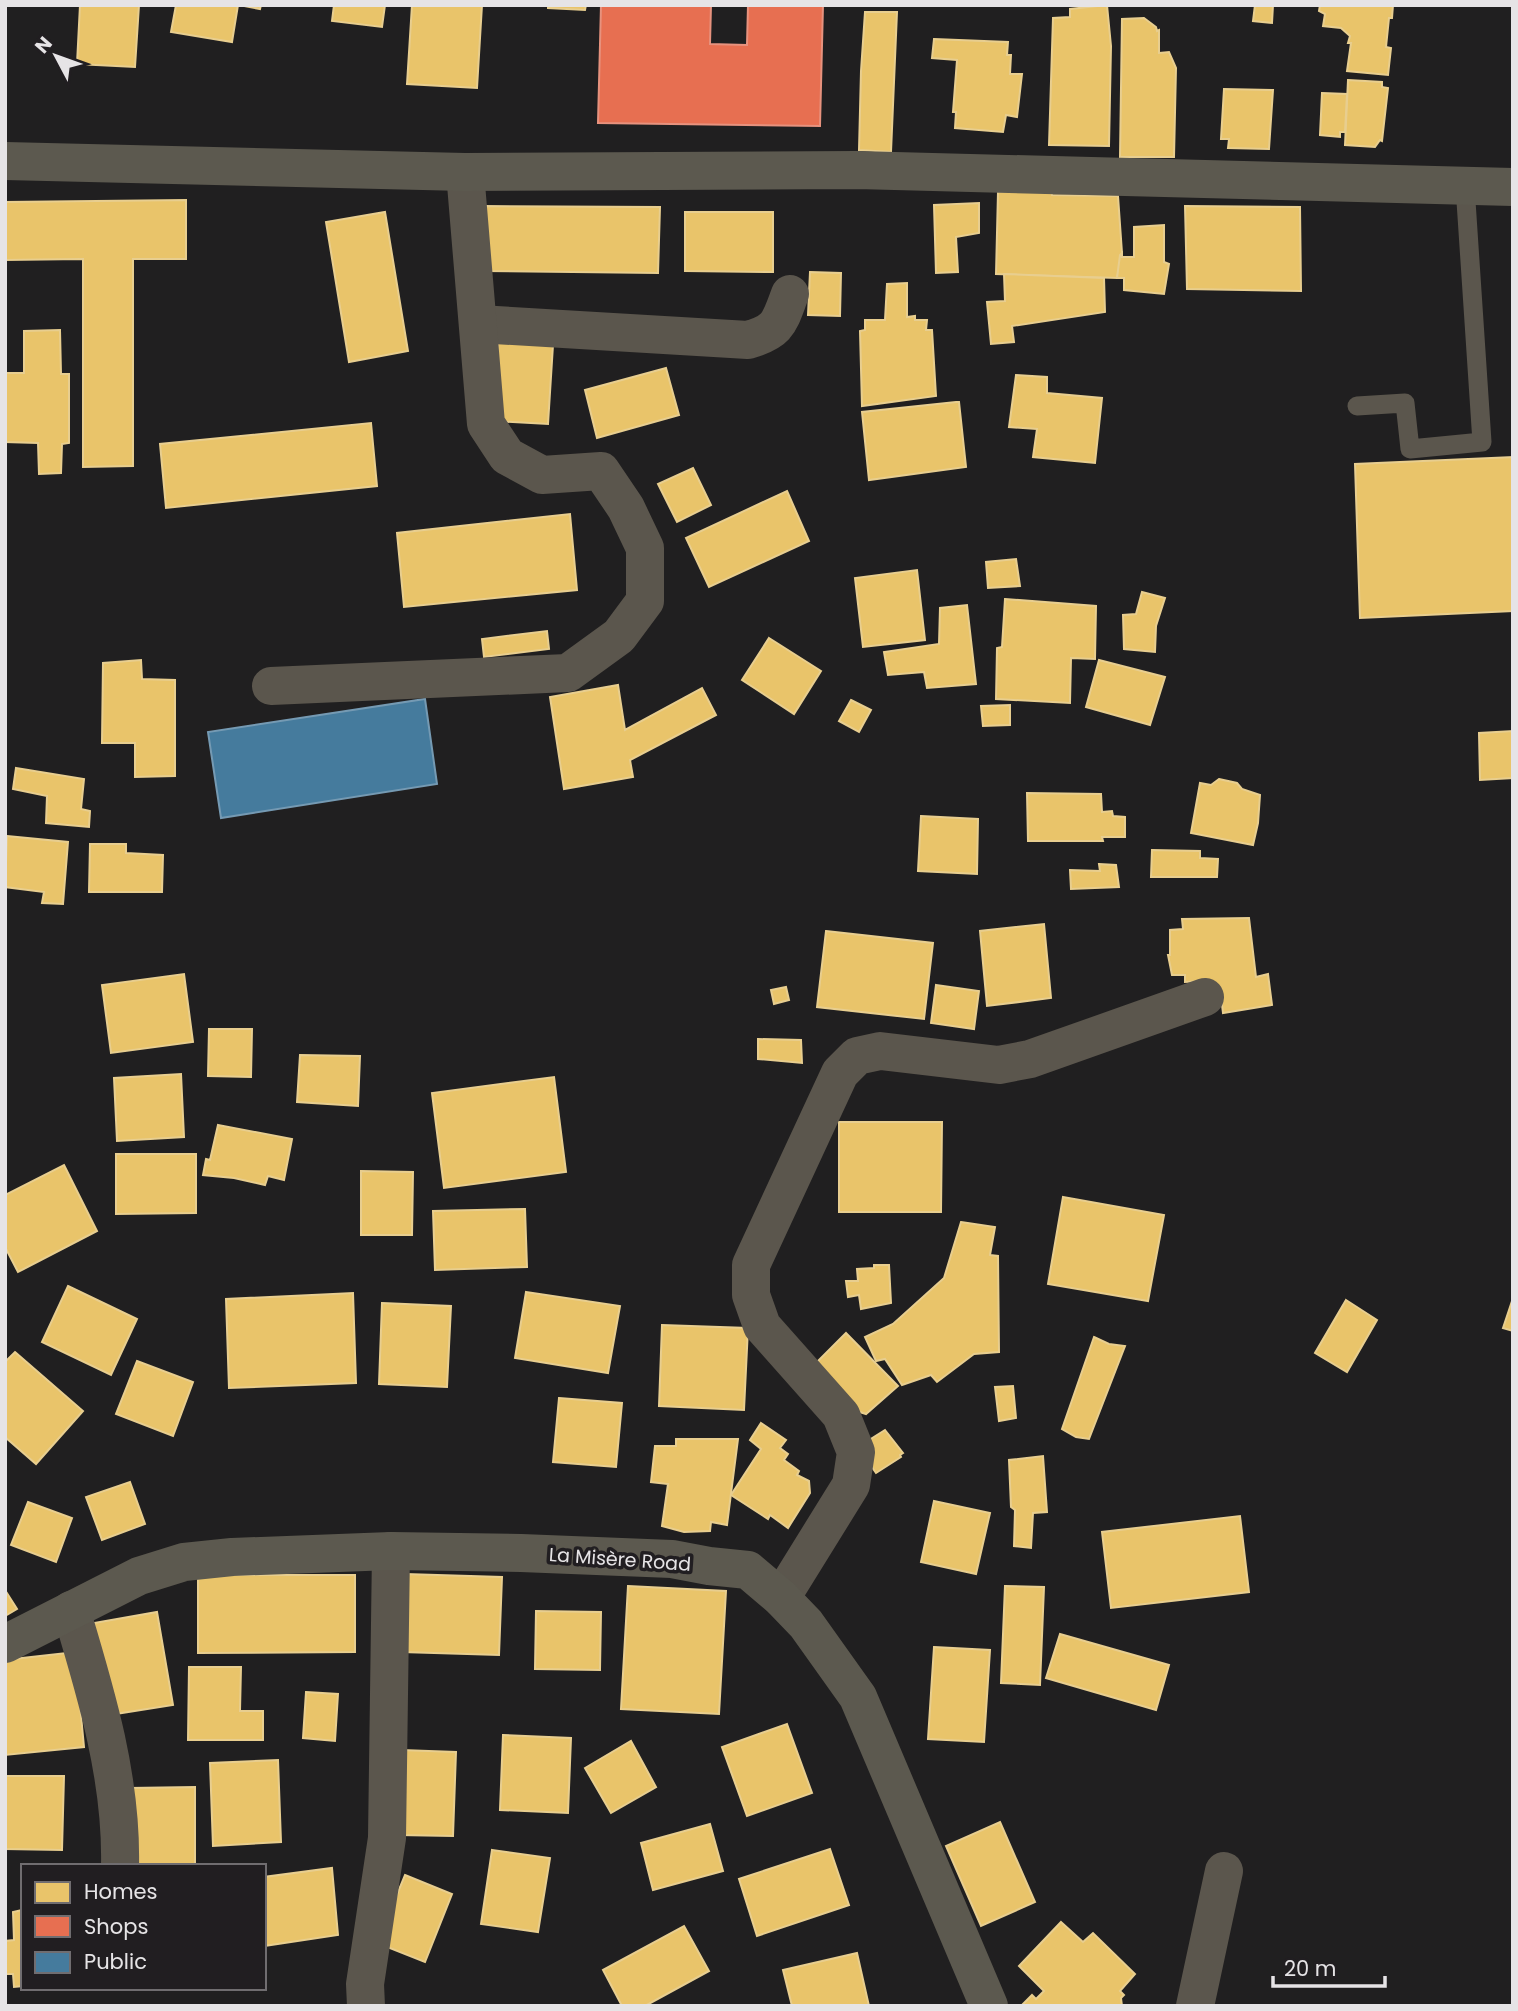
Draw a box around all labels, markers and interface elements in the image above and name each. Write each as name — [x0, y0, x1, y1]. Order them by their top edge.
north arrow — [21, 21, 91, 91]
text: N — [29, 31, 58, 59]
street label: La Misère Road — [548, 1541, 692, 1578]
legend — [21, 1864, 266, 1990]
text: Homes — [84, 1877, 158, 1906]
text: Shops — [84, 1912, 148, 1941]
scale bar — [1273, 1944, 1385, 1988]
text: Public — [84, 1947, 147, 1976]
text: 20 m — [1284, 1954, 1337, 1983]

